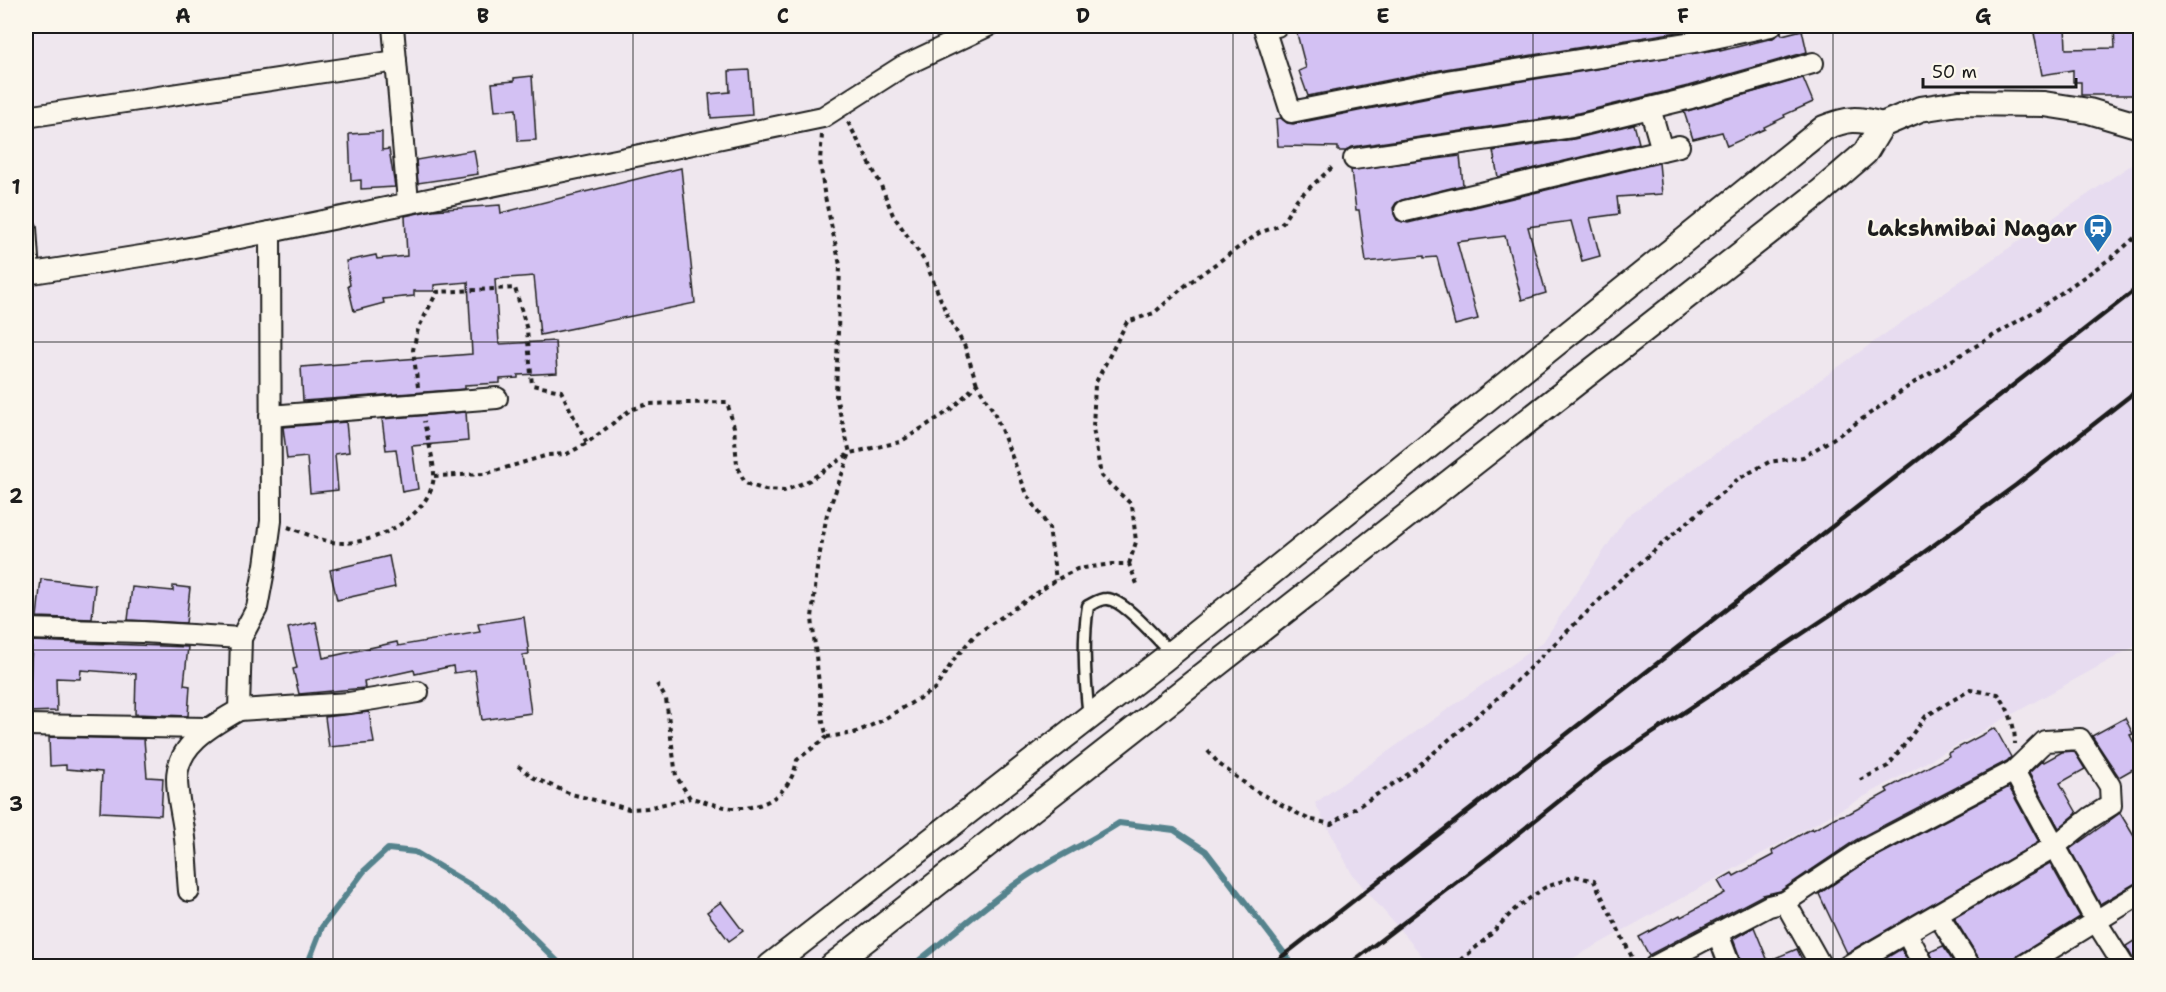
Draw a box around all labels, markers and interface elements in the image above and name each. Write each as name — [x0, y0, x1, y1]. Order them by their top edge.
text: A — [175, 3, 191, 29]
text: B — [477, 3, 489, 29]
text: C — [777, 3, 789, 29]
text: D — [1076, 3, 1090, 29]
text: E — [1376, 3, 1390, 29]
text: F — [1677, 3, 1689, 29]
text: G — [1975, 3, 1991, 29]
scale bar — [1923, 51, 2076, 89]
text: 50 m — [1932, 60, 1977, 84]
text: 1 — [11, 174, 21, 200]
station icon: Lakshmibai Nagar — [2082, 212, 2114, 254]
place label: Lakshmibai Nagar — [1867, 214, 2077, 243]
text: 2 — [9, 483, 23, 509]
text: 3 — [9, 791, 23, 817]

